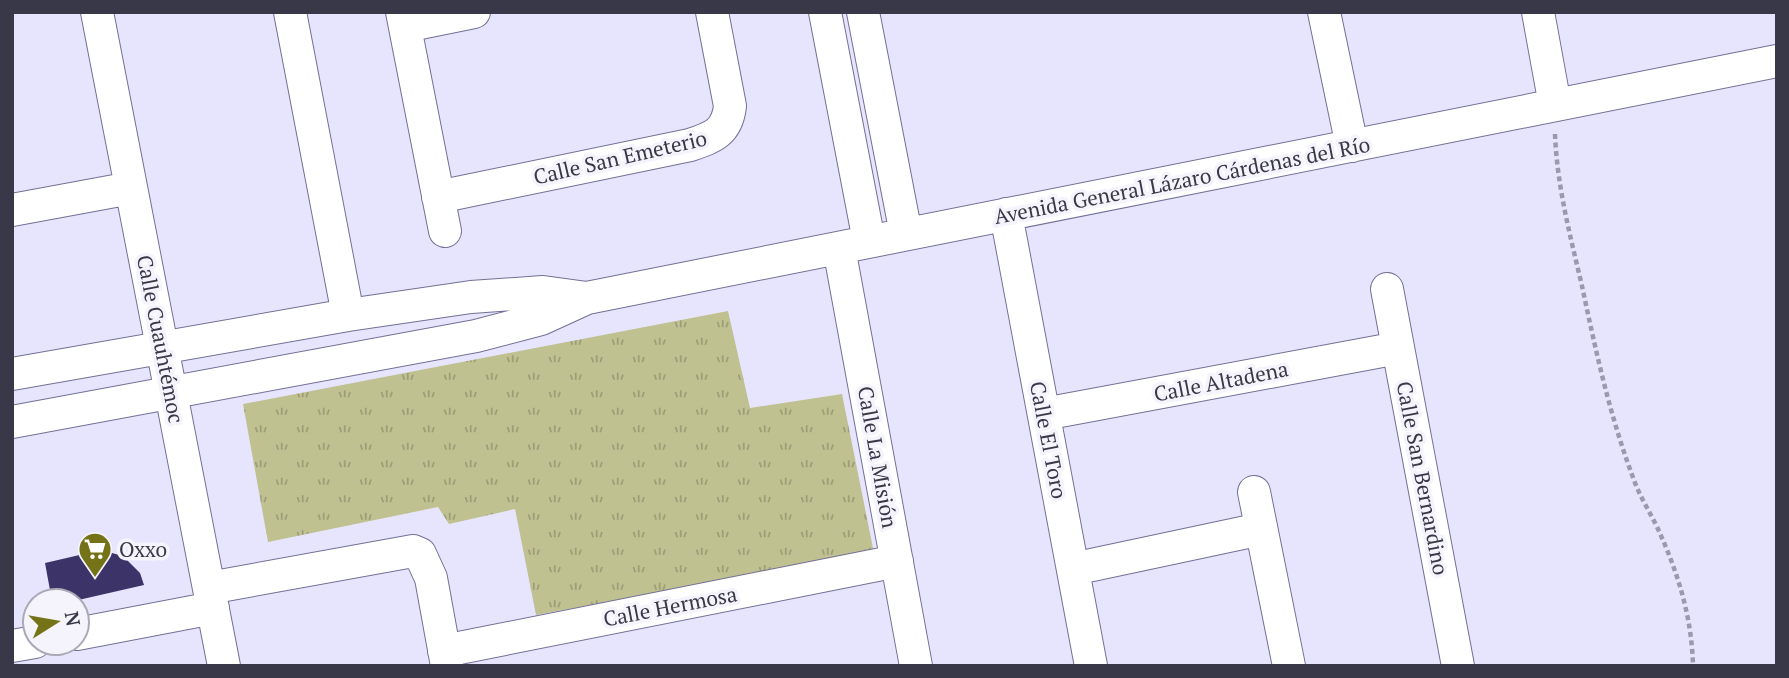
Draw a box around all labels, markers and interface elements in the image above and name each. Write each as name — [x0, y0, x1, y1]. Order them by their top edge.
street label: Calle San Emeterio — [531, 123, 709, 191]
street label: Avenida General Lázaro Cárdenas del Río — [992, 130, 1372, 230]
street label: Calle Cuauhtémoc — [131, 252, 191, 426]
street label: Calle Altadena — [1151, 354, 1291, 408]
street label: Calle El Toro — [1024, 379, 1074, 501]
street label: Calle San Bernardino — [1390, 379, 1456, 577]
street label: Calle La Misión — [852, 384, 904, 531]
supermarket icon: Oxxo — [76, 530, 114, 579]
place label: Oxxo — [119, 535, 167, 563]
street label: Calle Hermosa — [601, 579, 740, 633]
north arrow — [21, 587, 91, 657]
text: N — [60, 609, 87, 629]

